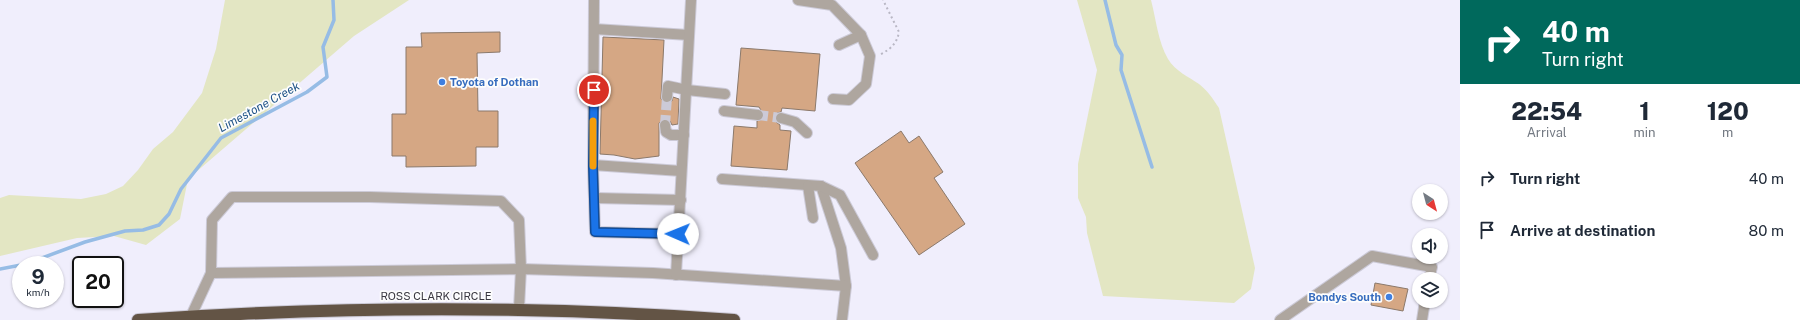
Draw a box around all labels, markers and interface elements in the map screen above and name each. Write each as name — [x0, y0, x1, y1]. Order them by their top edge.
text: 40 m — [1542, 15, 1610, 48]
icon: right — [1476, 16, 1528, 68]
text: Turn right — [1542, 49, 1624, 70]
pin — [577, 73, 611, 107]
place label: Toyota of Dothan — [450, 76, 538, 88]
marker: Toyota of Dothan — [437, 77, 447, 87]
water label: Limestone Creek — [216, 79, 302, 135]
icon: arrive — [583, 79, 605, 101]
text: 22:54 — [1511, 97, 1582, 125]
text: 1 — [1639, 97, 1650, 125]
text: 120 — [1707, 97, 1749, 125]
text: Arrival — [1527, 125, 1567, 140]
text: min — [1633, 125, 1655, 140]
text: m — [1722, 125, 1733, 140]
icon: right — [1476, 167, 1498, 189]
text: Turn right — [1510, 170, 1580, 187]
text: 40 m — [1749, 170, 1784, 187]
north arrow — [1412, 184, 1448, 220]
map controls — [1412, 184, 1448, 308]
position arrow — [657, 213, 699, 255]
icon: arrive — [1476, 219, 1498, 241]
text: Arrive at destination — [1510, 222, 1655, 239]
text: 80 m — [1749, 222, 1784, 239]
button: sound — [1412, 228, 1448, 264]
speed limit sign: 20 — [72, 256, 124, 308]
text: 9 — [31, 265, 45, 289]
button: layers — [1412, 272, 1448, 308]
text: km/h — [26, 286, 50, 298]
street label: ROSS CLARK CIRCLE — [380, 290, 492, 302]
place label: Bondys South — [1308, 291, 1381, 303]
marker: Bondys South — [1384, 292, 1394, 302]

